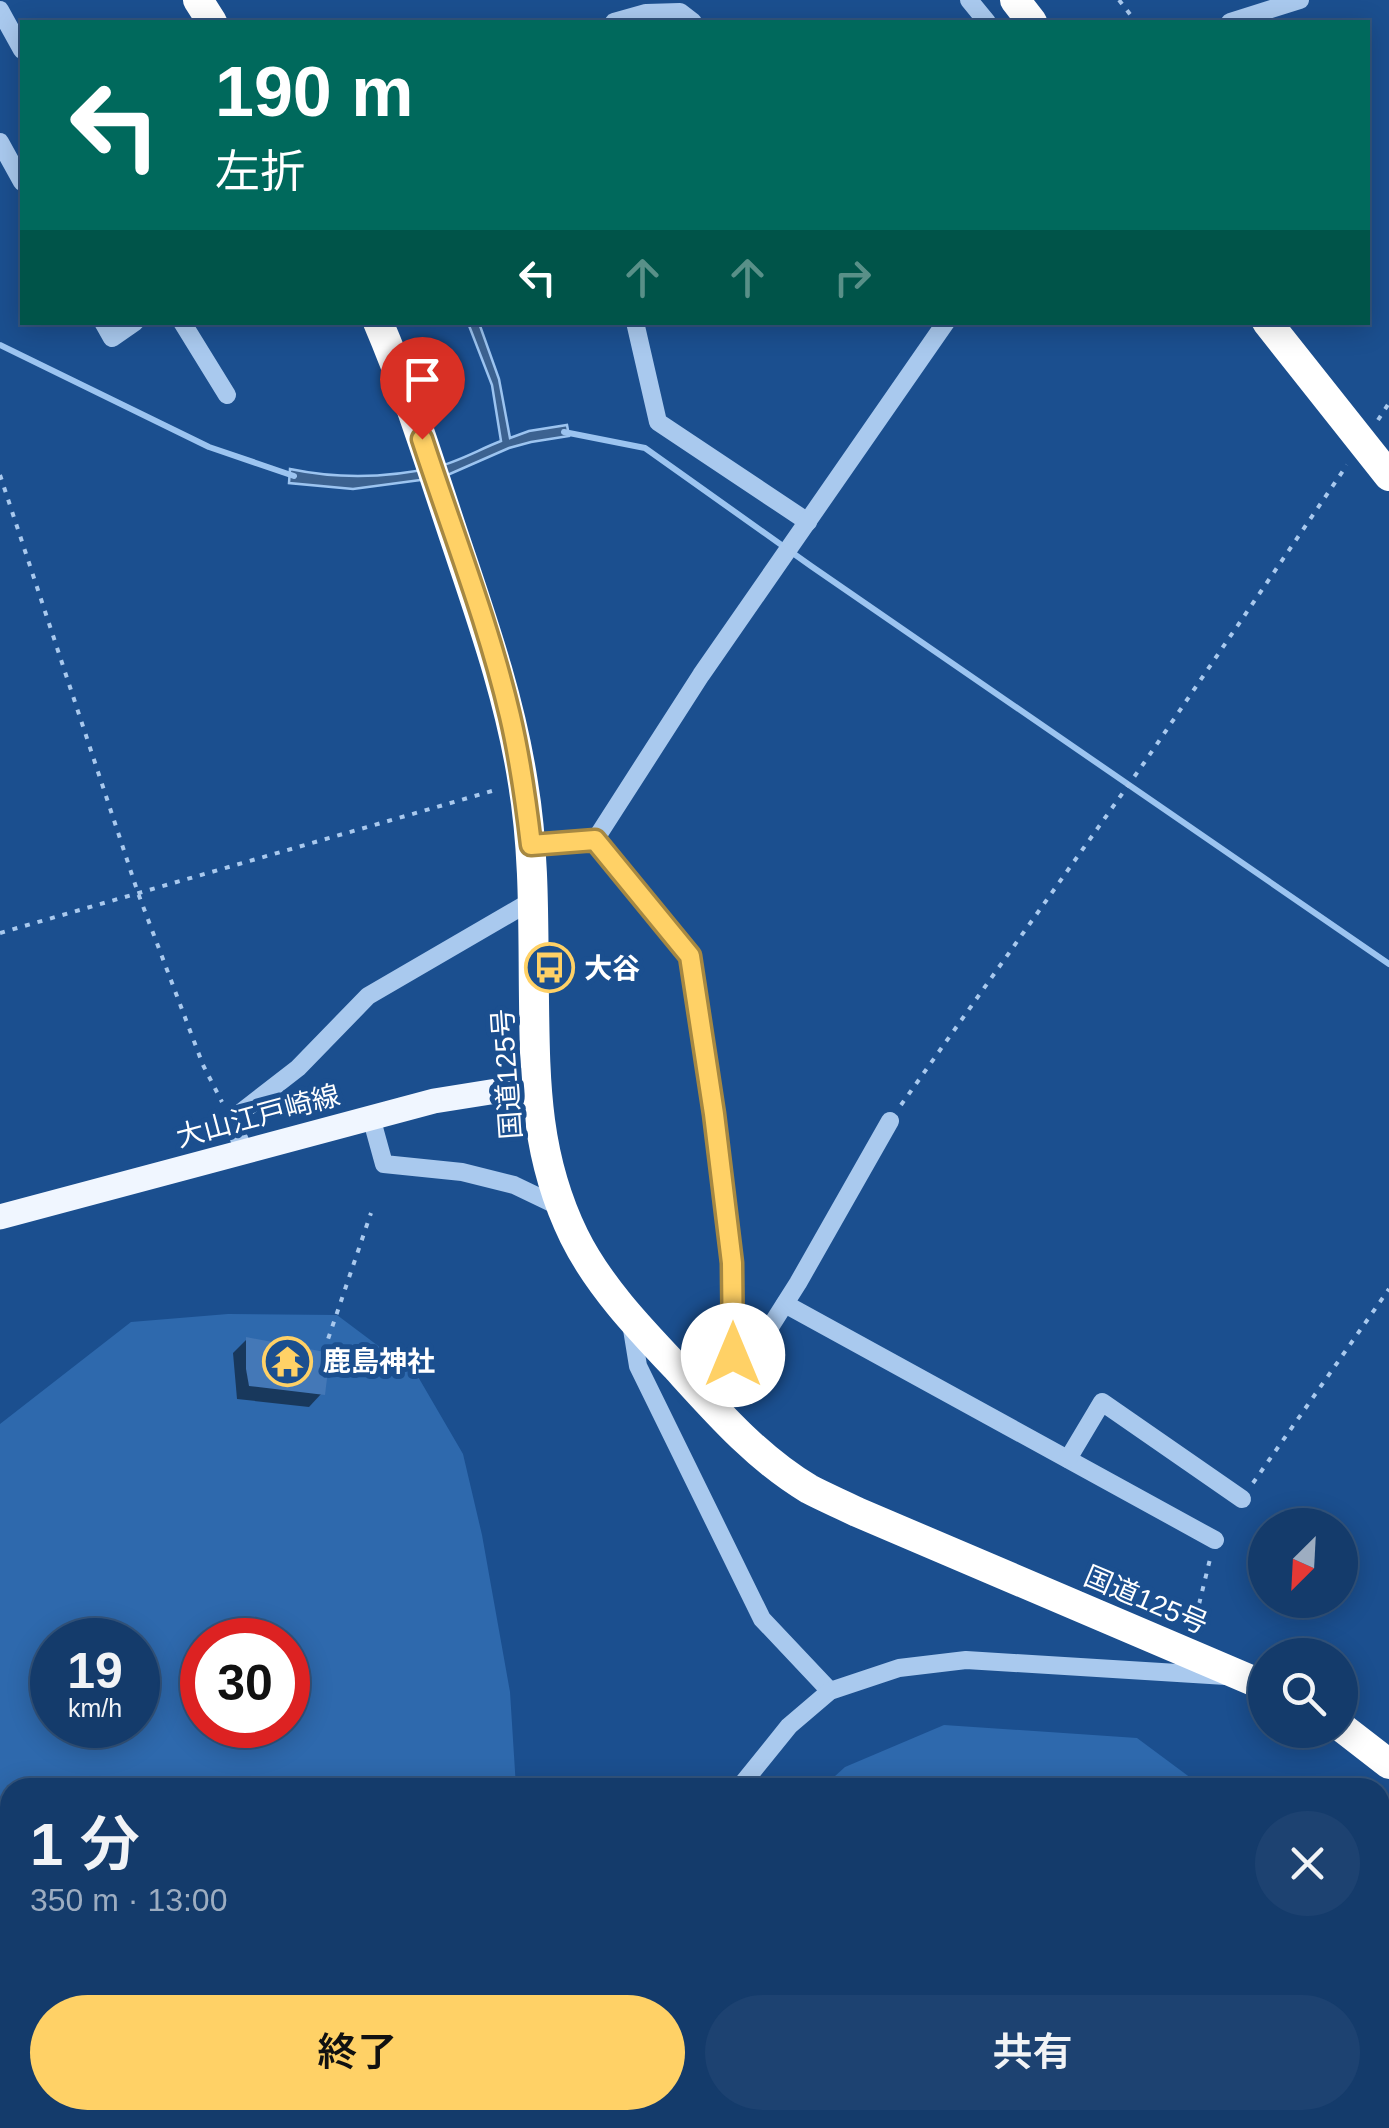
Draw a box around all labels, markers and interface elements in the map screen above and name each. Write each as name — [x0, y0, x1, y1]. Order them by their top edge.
text: 190 m — [215, 53, 413, 131]
icon: left — [50, 60, 180, 190]
text: 左折 — [215, 146, 305, 197]
icon: left — [510, 250, 565, 305]
icon: ahead — [615, 250, 670, 305]
icon: ahead — [720, 250, 775, 305]
icon: right — [825, 250, 880, 305]
pin — [380, 337, 465, 440]
icon: arrive — [395, 352, 450, 407]
bus stop icon: 大谷 — [523, 942, 575, 994]
place label: 大谷 — [584, 953, 640, 984]
street label: 国道125号 — [487, 1008, 527, 1140]
street label: 大山江戸崎線 — [173, 1079, 343, 1153]
position arrow — [681, 1303, 785, 1407]
temple icon: 鹿島神社 — [262, 1335, 314, 1387]
place label: 鹿島神社 — [323, 1346, 435, 1377]
north arrow — [1248, 1508, 1358, 1618]
map controls — [1248, 1508, 1358, 1748]
street label: 国道125号 — [1080, 1560, 1212, 1640]
speed limit sign: 30 — [180, 1618, 310, 1748]
button: search — [1248, 1638, 1358, 1748]
text: 19 — [67, 1643, 123, 1699]
text: km/h — [68, 1694, 122, 1722]
text: 1 分 — [30, 1811, 140, 1878]
button: close — [1255, 1811, 1360, 1916]
text: 350 m · 13:00 — [30, 1882, 227, 1918]
button: 終了 — [30, 1995, 685, 2110]
button: 共有 — [705, 1995, 1360, 2110]

